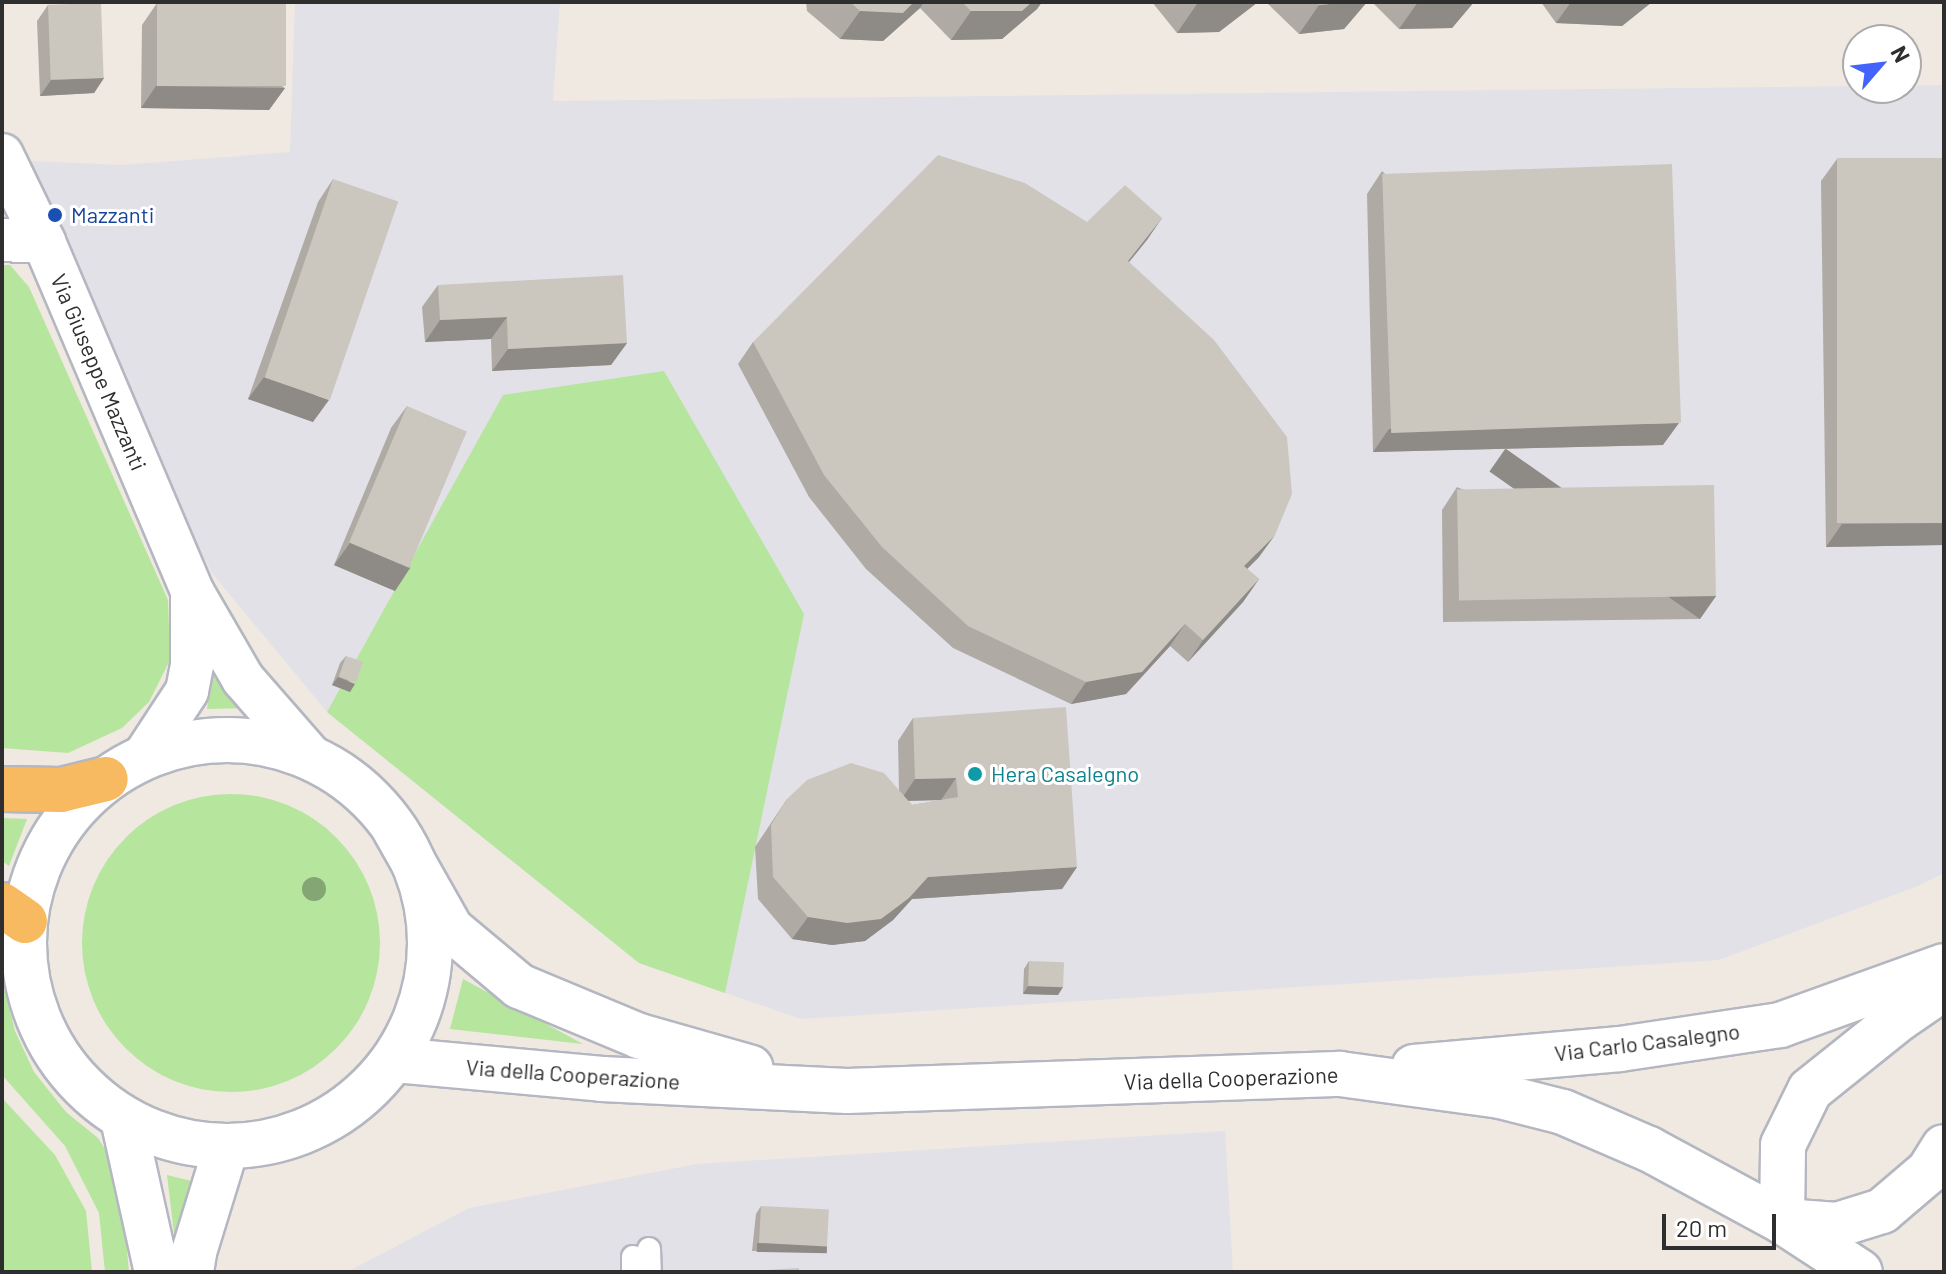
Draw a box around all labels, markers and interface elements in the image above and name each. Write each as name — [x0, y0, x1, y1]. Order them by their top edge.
north arrow — [1842, 24, 1922, 104]
text: N — [1887, 41, 1916, 66]
place label: Mazzanti — [71, 202, 154, 228]
marker: Mazzanti — [46, 206, 64, 224]
street label: Via Giuseppe Mazzanti — [46, 270, 152, 474]
place label: Hera Casalegno — [991, 761, 1139, 787]
marker: Hera Casalegno — [966, 765, 984, 783]
street label: Via Carlo Casalegno — [1553, 1018, 1741, 1066]
street label: Via della Cooperazione — [465, 1053, 681, 1095]
street label: Via della Cooperazione — [1123, 1061, 1339, 1095]
scale bar — [1666, 1198, 1780, 1248]
text: 20 m — [1676, 1213, 1727, 1242]

